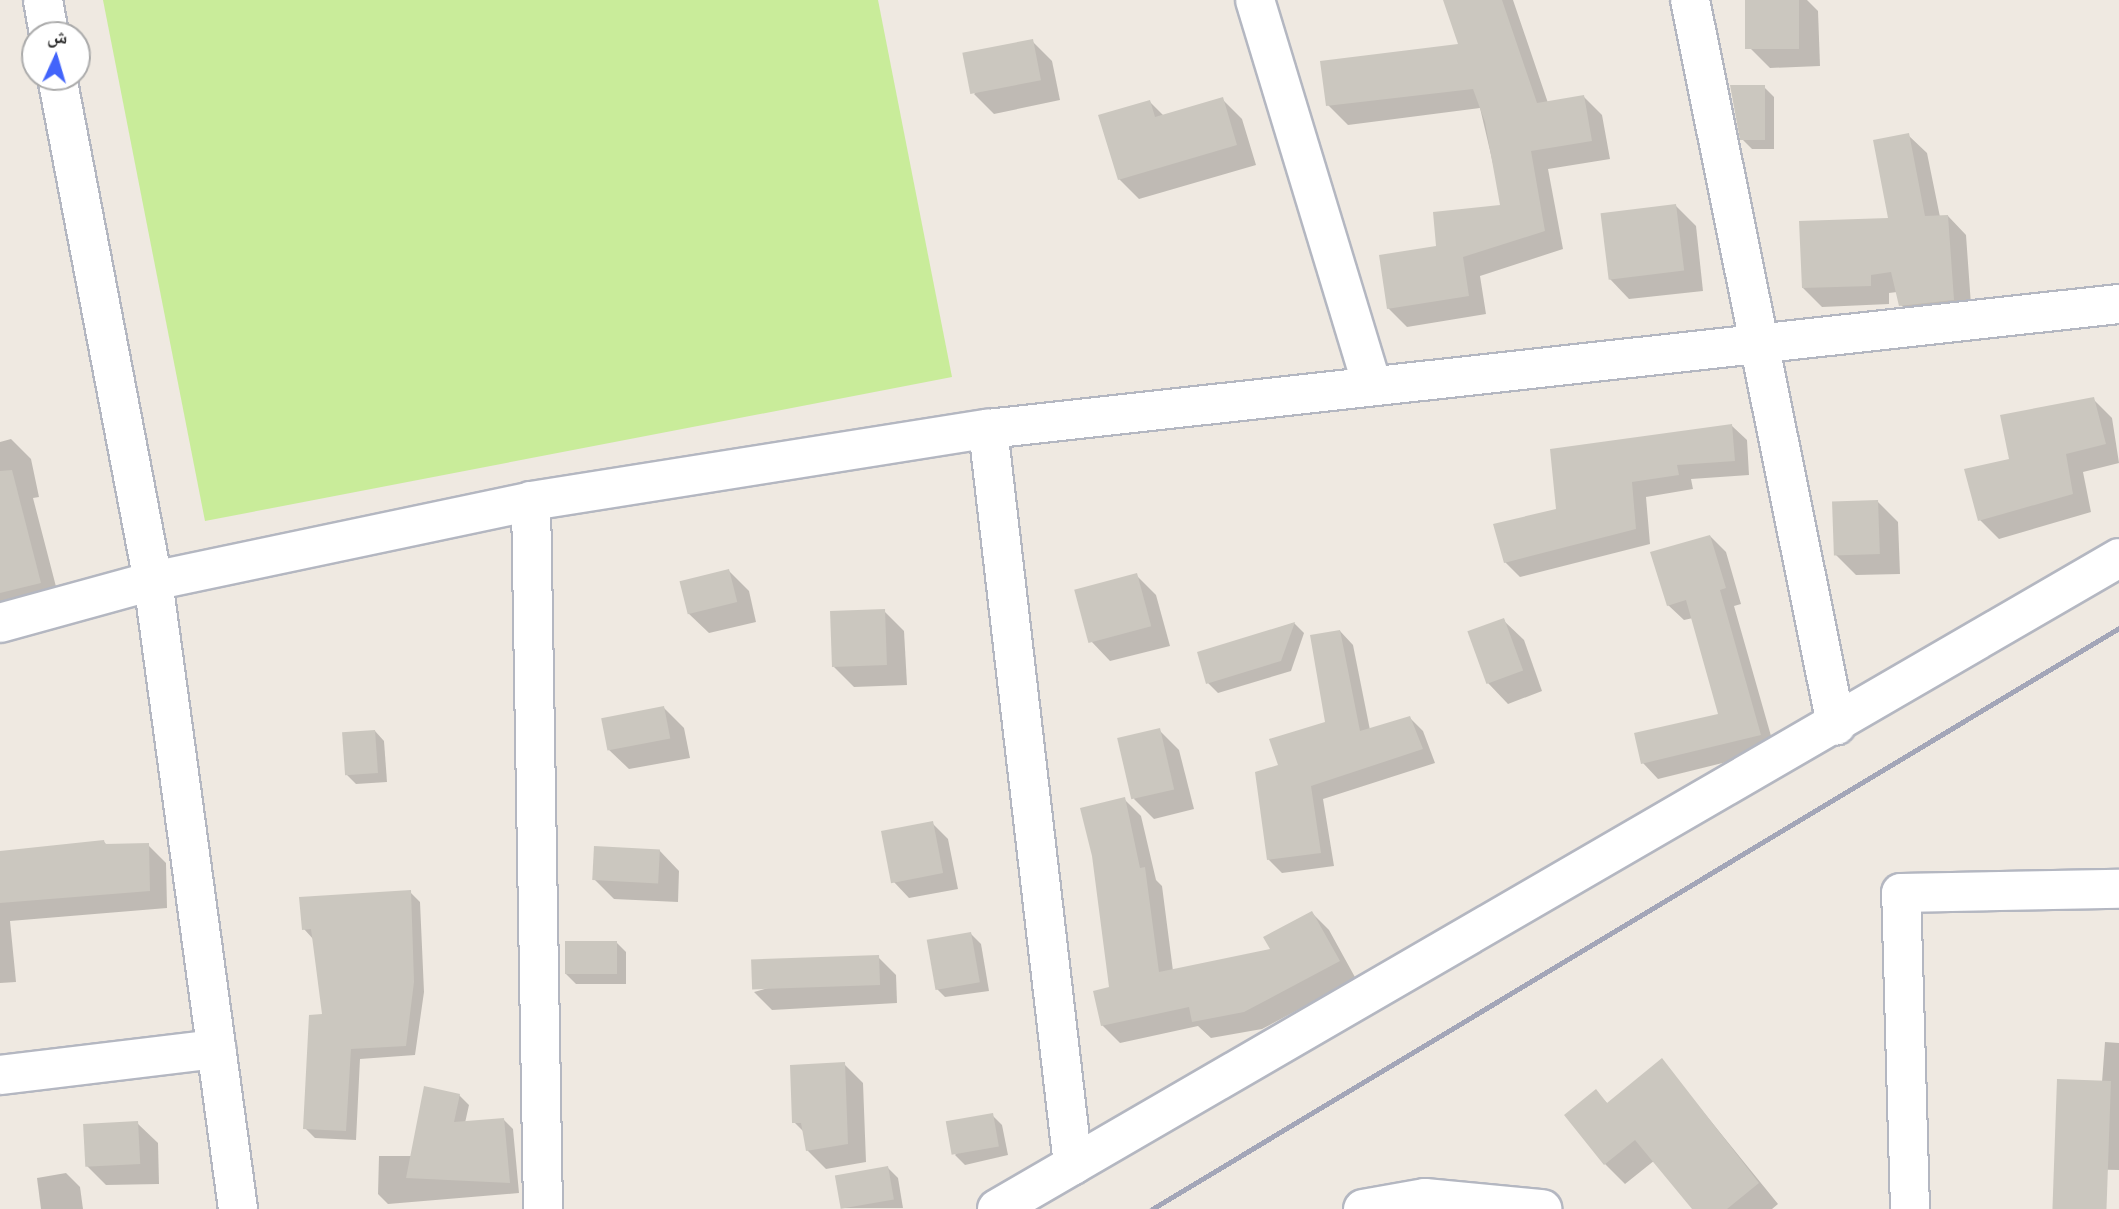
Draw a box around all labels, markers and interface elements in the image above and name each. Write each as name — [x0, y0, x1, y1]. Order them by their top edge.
north arrow — [21, 21, 91, 91]
text: ش — [46, 24, 68, 50]

